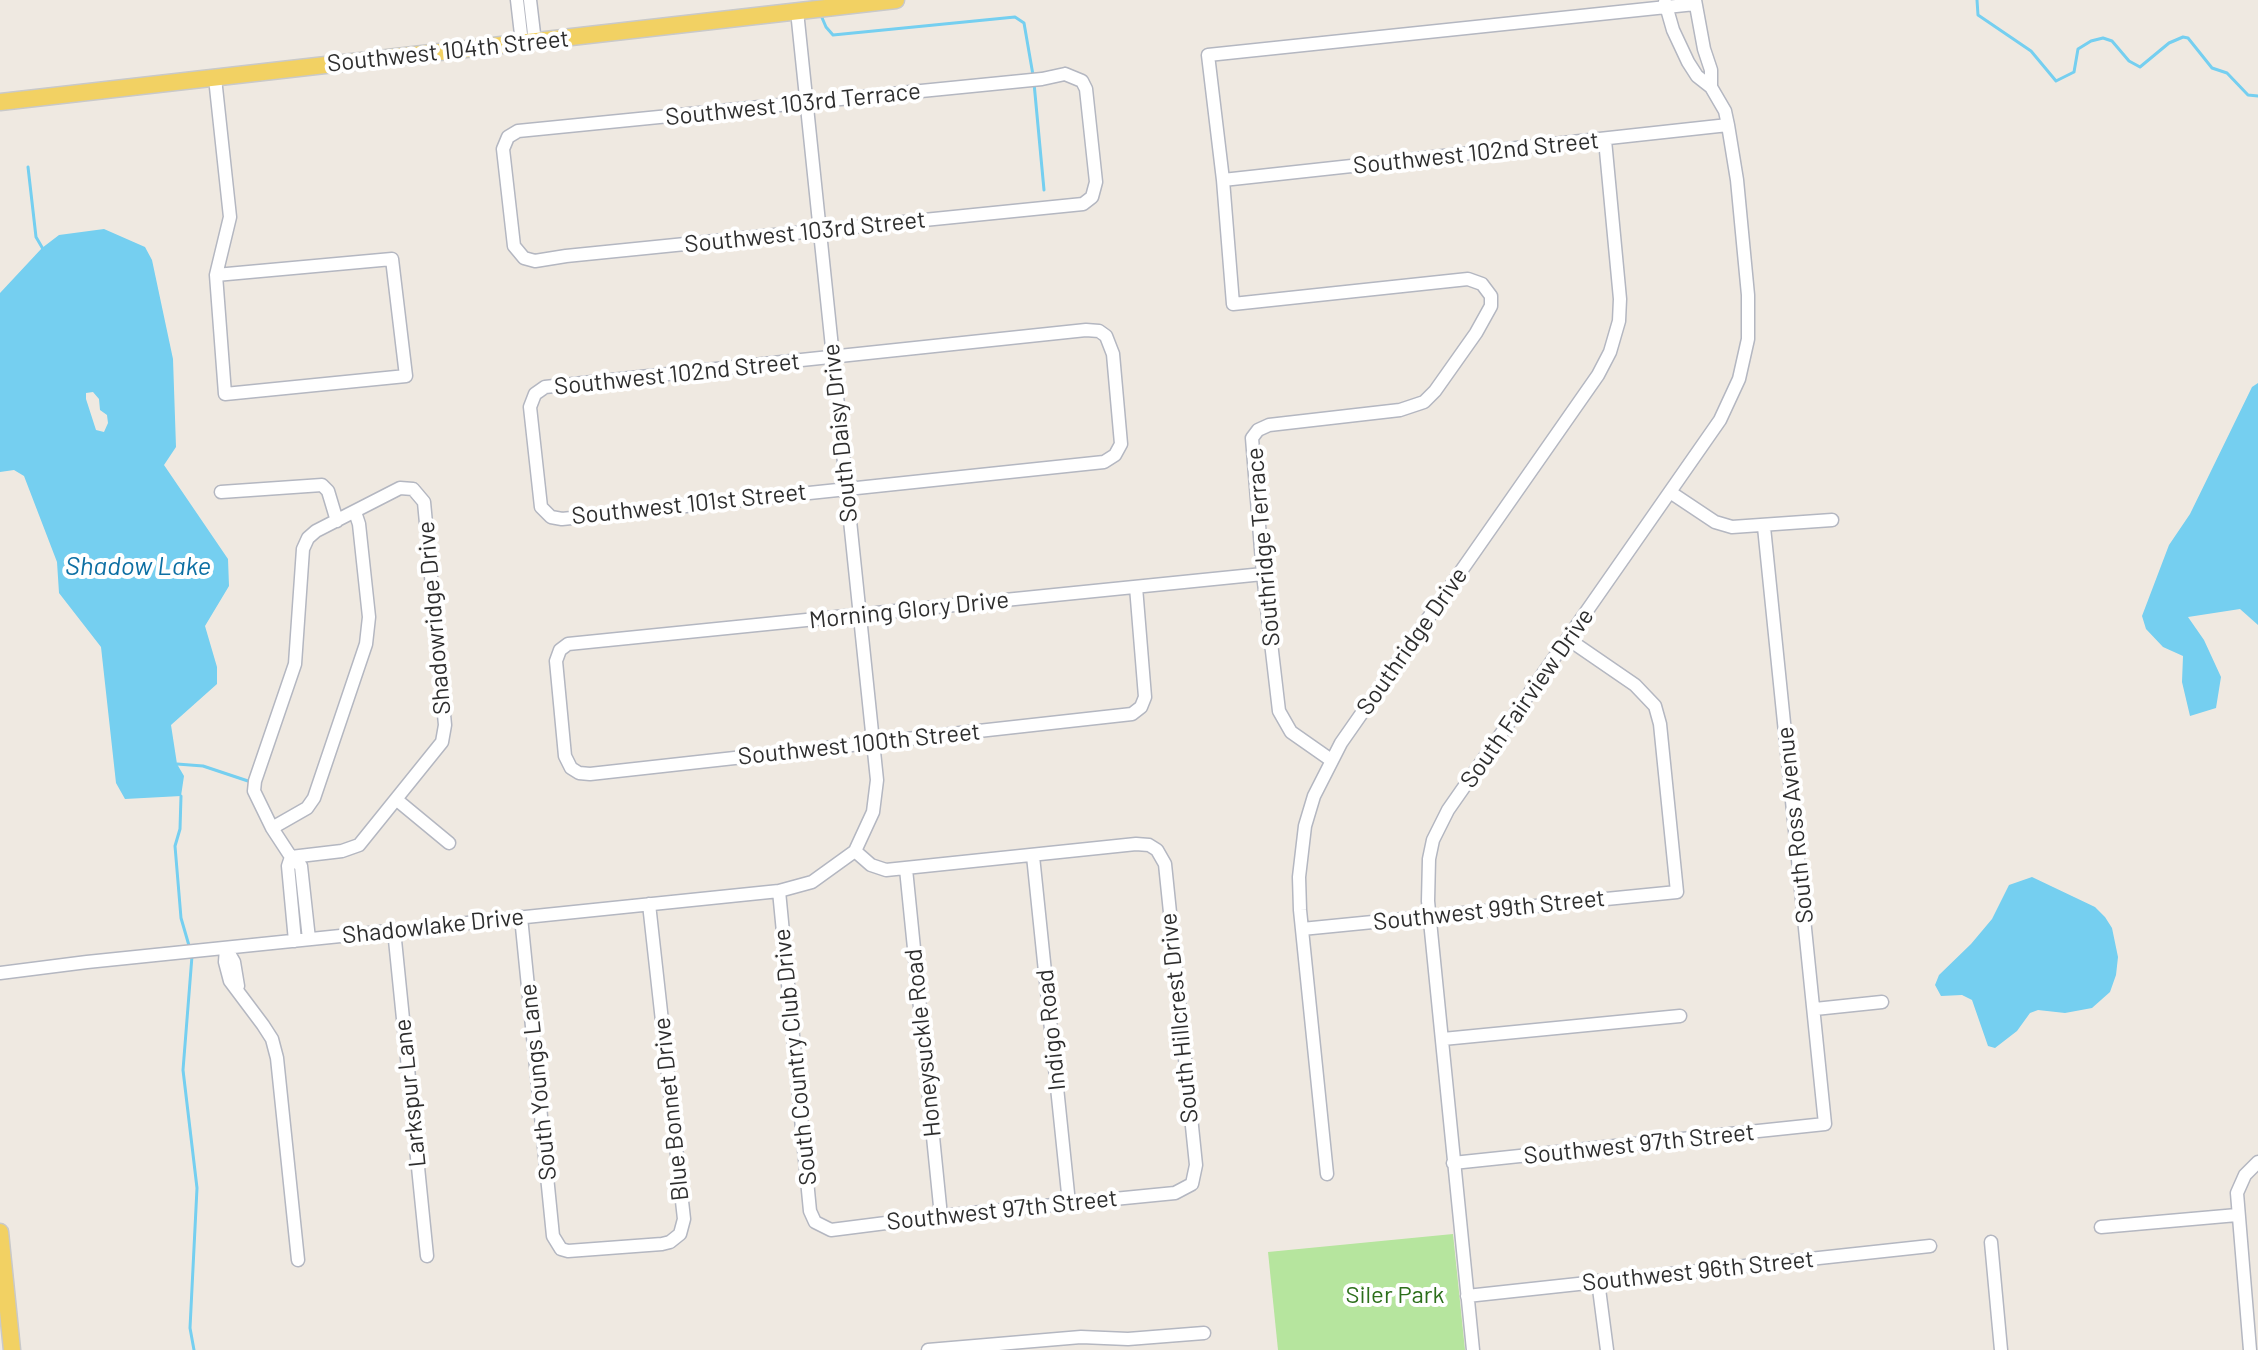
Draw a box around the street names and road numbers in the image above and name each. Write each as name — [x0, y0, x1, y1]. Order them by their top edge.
street label: Southwest 104th Street — [326, 24, 570, 78]
street label: Southwest 103rd Terrace — [664, 76, 922, 132]
street label: Southwest 102nd Street — [1352, 126, 1600, 180]
street label: Southwest 103rd Street — [683, 205, 927, 259]
street label: South Daisy Drive — [816, 342, 864, 524]
street label: Southwest 102nd Street — [553, 347, 801, 401]
street label: Southridge Terrace — [1240, 446, 1286, 648]
street label: Southwest 101st Street — [570, 477, 808, 531]
street label: Shadowridge Drive — [411, 520, 457, 716]
street label: Southridge Drive — [1350, 562, 1474, 720]
street label: Morning Glory Drive — [808, 585, 1010, 635]
street label: South Fairview Drive — [1454, 603, 1600, 793]
street label: Southwest 100th Street — [736, 717, 982, 771]
street label: South Ross Avenue — [1770, 725, 1820, 925]
street label: Southwest 99th Street — [1372, 884, 1606, 936]
street label: Shadowlake Drive — [341, 902, 525, 950]
street label: South Hillcrest Drive — [1154, 911, 1204, 1125]
street label: South Country Club Drive — [767, 927, 823, 1187]
street label: Honeysuckle Road — [899, 947, 947, 1139]
street label: Indigo Road — [1030, 968, 1072, 1092]
street label: South Youngs Lane — [513, 982, 563, 1182]
street label: Blue Bonnet Drive — [647, 1016, 695, 1202]
street label: Larkspur Lane — [388, 1017, 432, 1169]
street label: Southwest 97th Street — [1522, 1118, 1756, 1170]
street label: Southwest 97th Street — [885, 1184, 1119, 1236]
street label: Southwest 96th Street — [1581, 1245, 1815, 1297]

